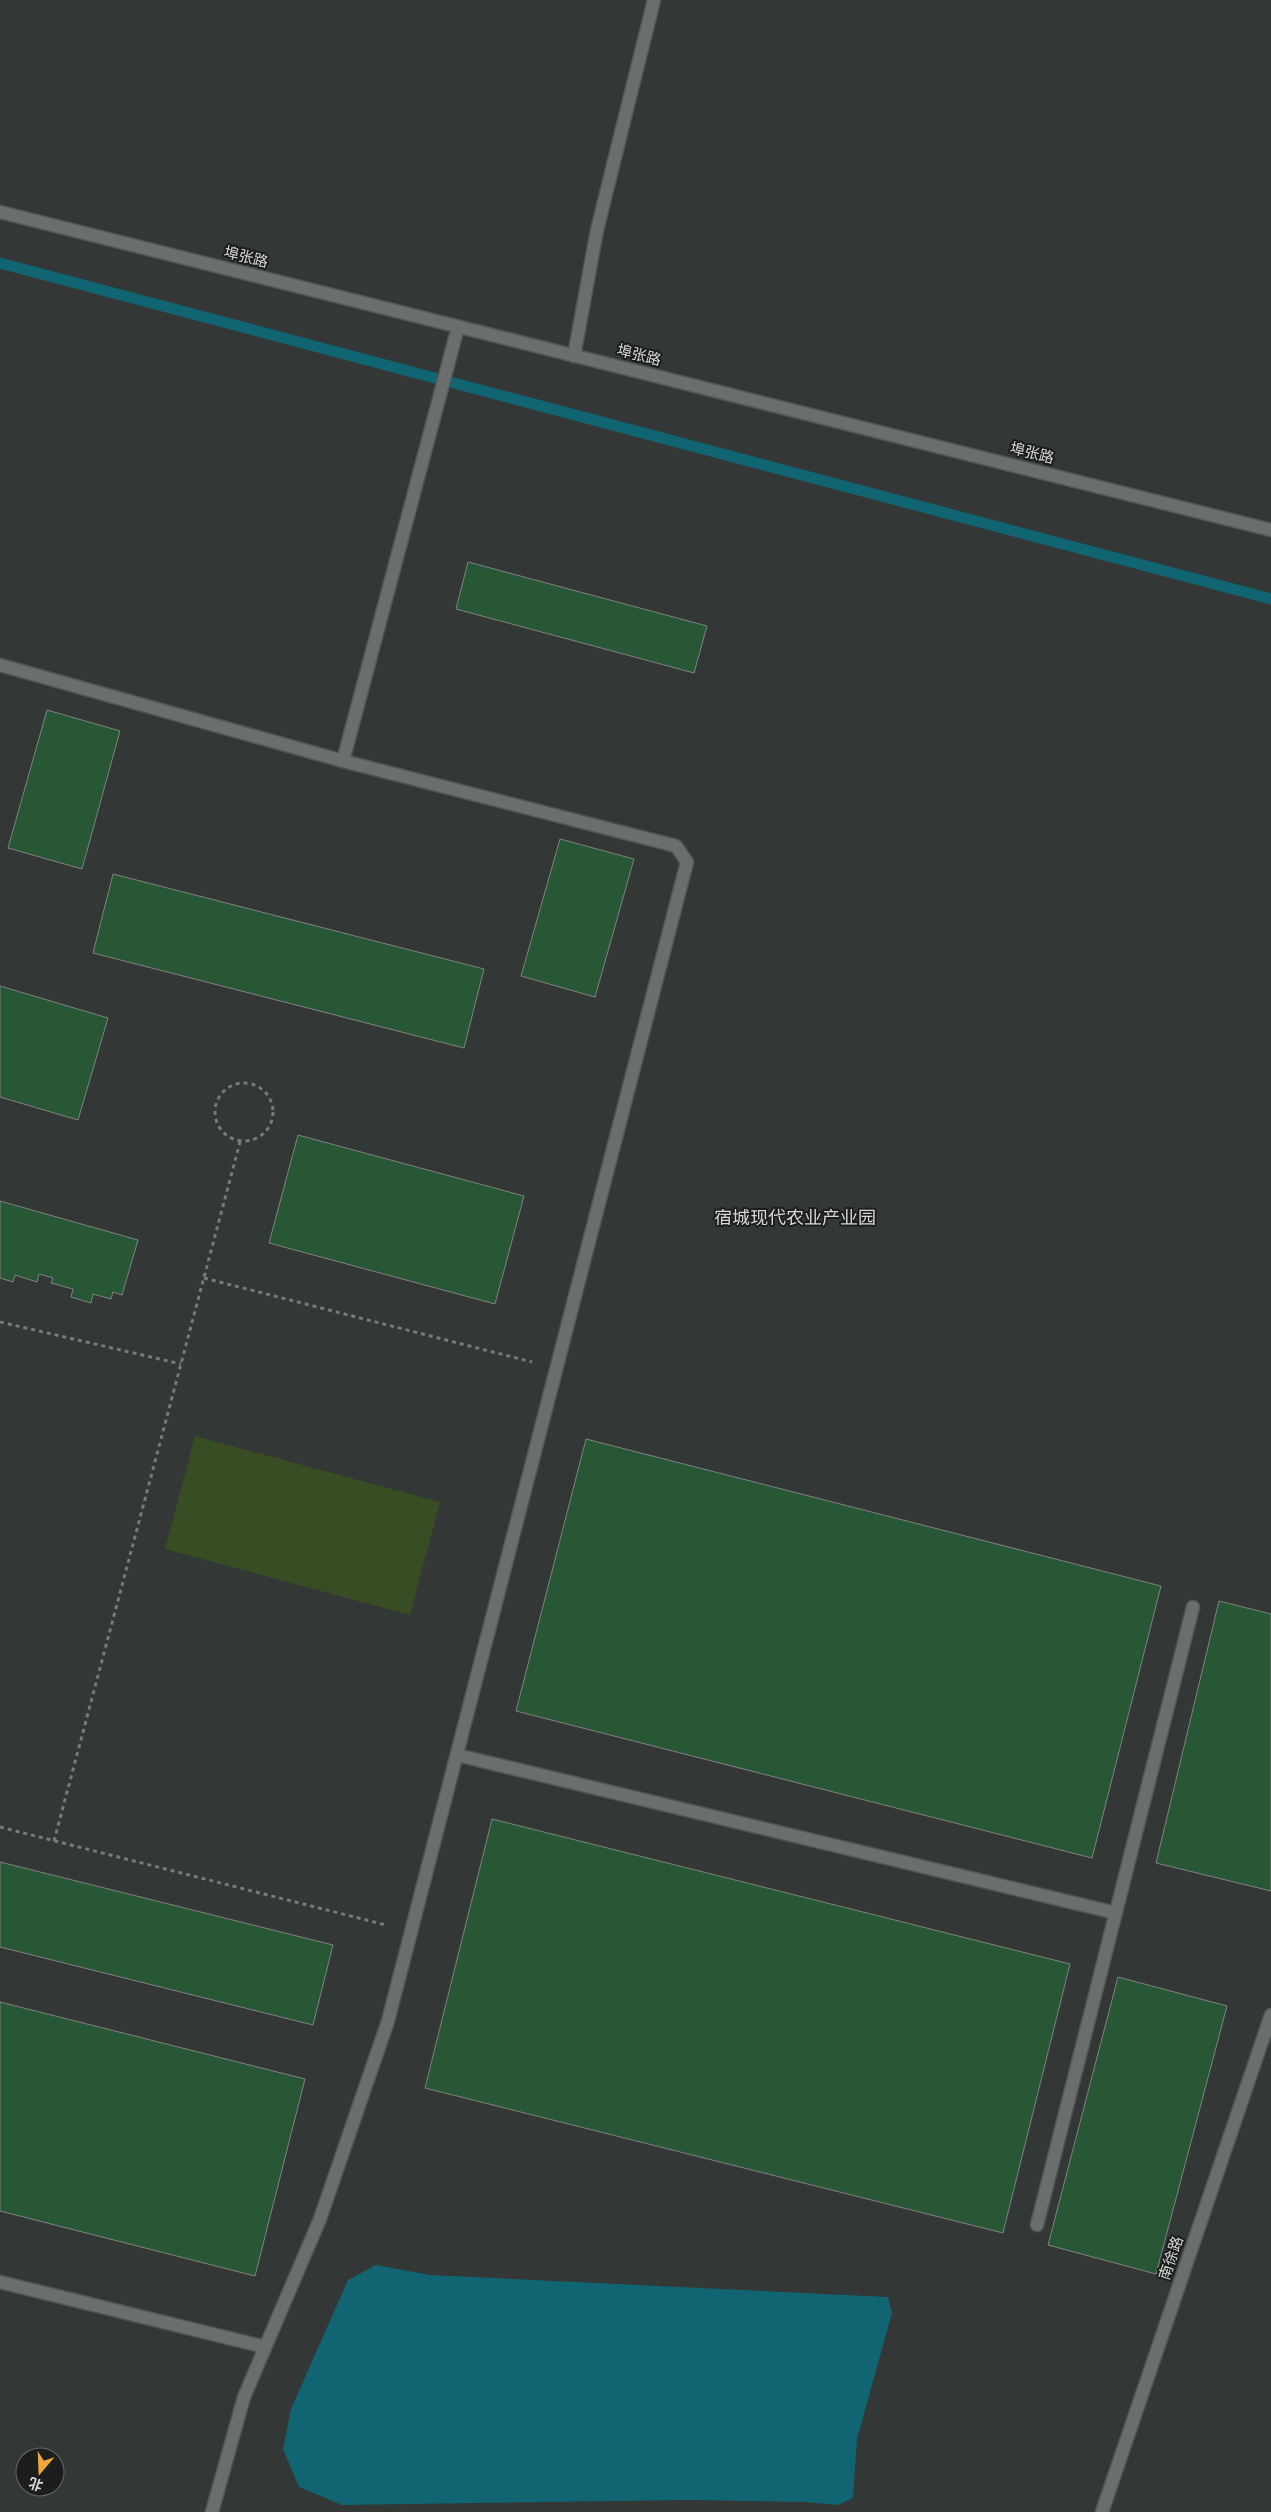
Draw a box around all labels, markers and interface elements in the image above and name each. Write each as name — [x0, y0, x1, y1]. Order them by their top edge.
street label: 埠张路 — [222, 243, 270, 271]
street label: 埠张路 — [615, 341, 663, 369]
street label: 埠张路 — [1008, 439, 1056, 467]
district label: 宿城现代农业产业园 — [714, 1207, 876, 1229]
street label: 南徐路 — [1155, 2234, 1187, 2282]
north arrow — [15, 2447, 65, 2497]
text: 北 — [26, 2474, 45, 2495]

